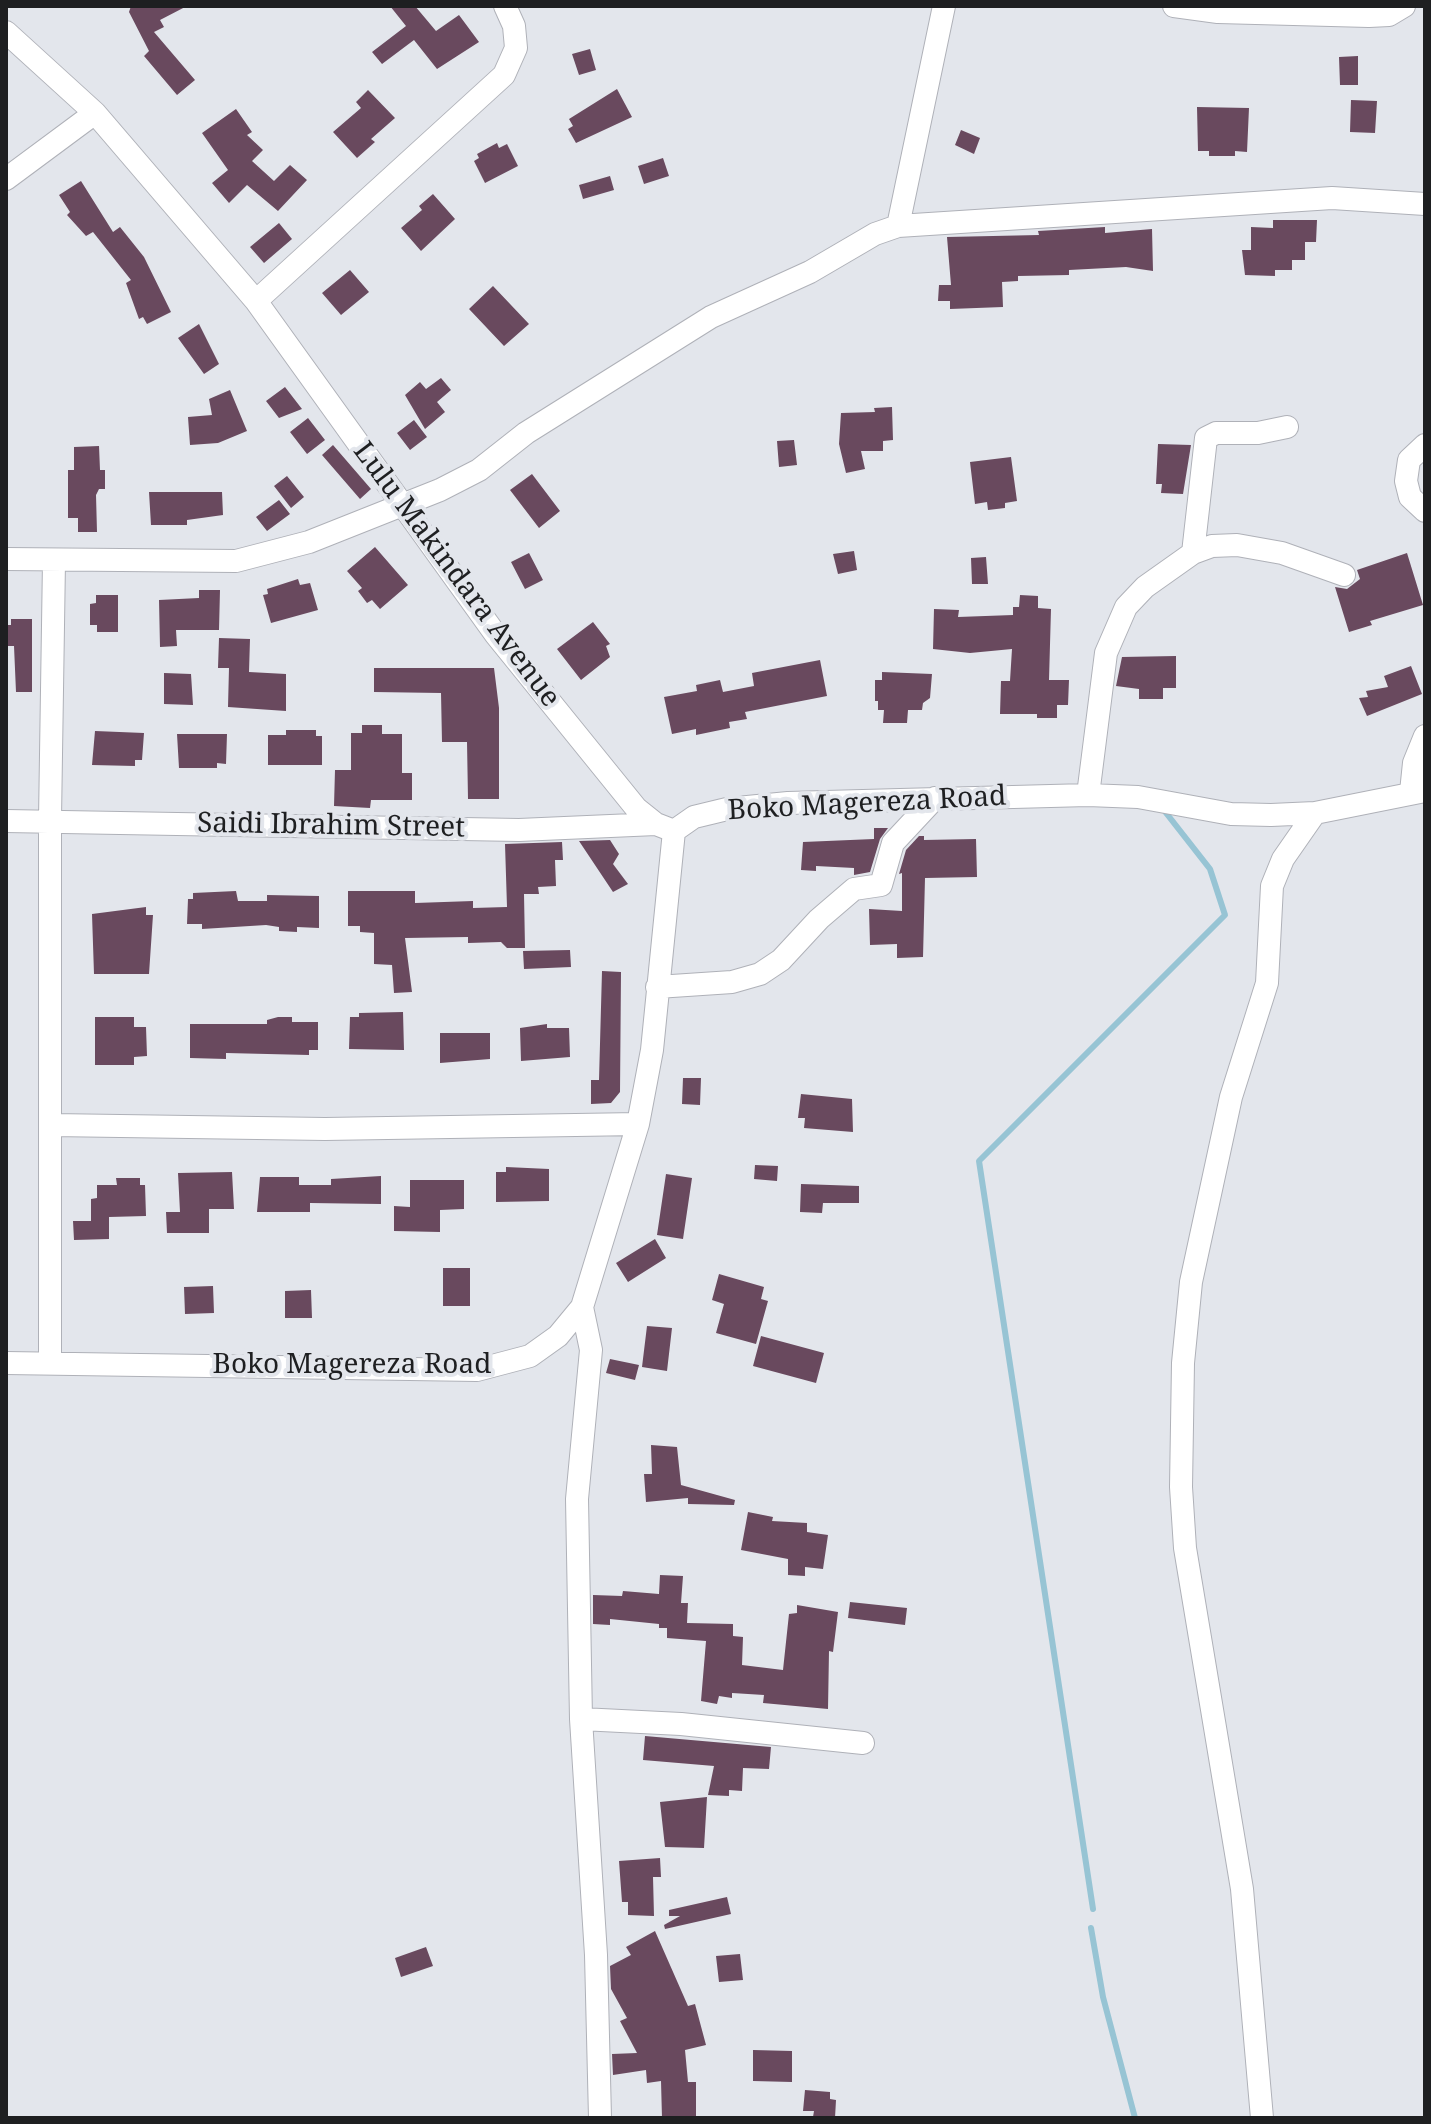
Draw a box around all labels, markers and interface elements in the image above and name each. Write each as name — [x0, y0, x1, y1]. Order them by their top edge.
street label: Lulu Makindara Avenue — [345, 436, 567, 714]
street label: Boko Magereza Road — [727, 780, 1007, 828]
street label: Saidi Ibrahim Street — [197, 807, 465, 845]
street label: Boko Magereza Road — [213, 1348, 491, 1382]

